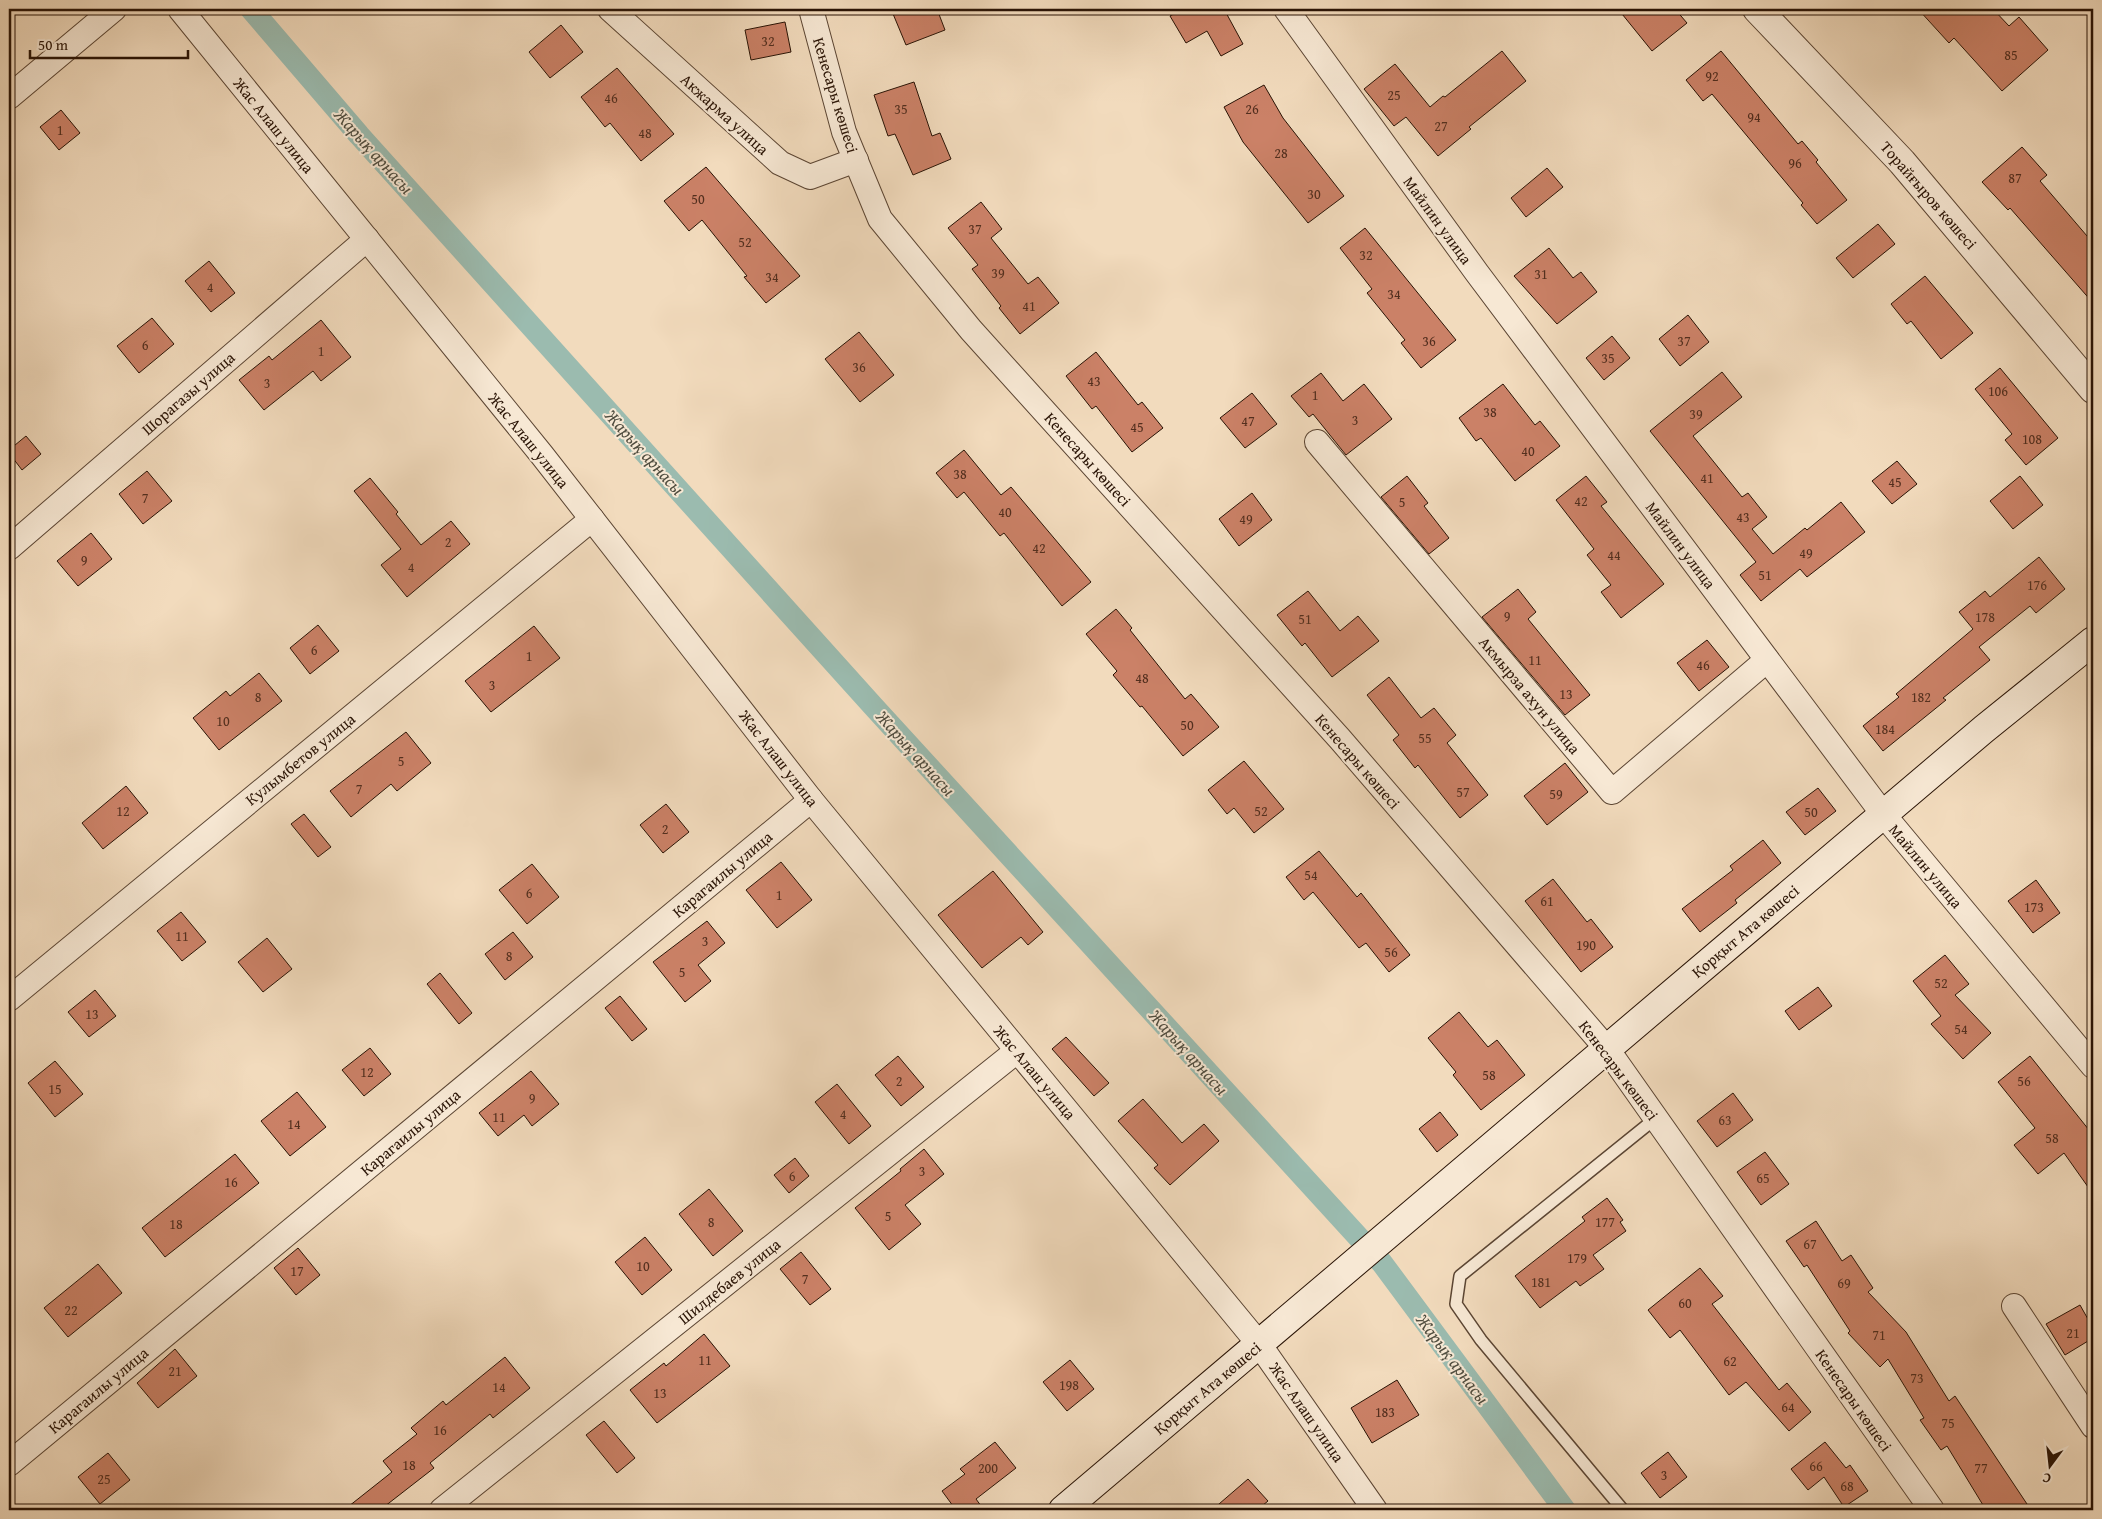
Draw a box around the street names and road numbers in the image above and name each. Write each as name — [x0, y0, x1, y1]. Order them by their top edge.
street label: Кенесары көшесі — [807, 34, 865, 156]
street label: Акжарма улица — [675, 68, 775, 161]
street label: Жас Алаш улица — [227, 71, 320, 178]
street label: Торайғыров көшесі — [1875, 136, 1983, 255]
street label: Майлин улица — [1398, 171, 1478, 269]
street label: Шорагазы улица — [136, 345, 240, 440]
street label: Жас Алаш улица — [482, 386, 575, 493]
street label: Кенесары көшесі — [1039, 406, 1137, 512]
street label: Майлин улица — [1640, 496, 1722, 594]
street label: Акмырза ахун улица — [1473, 631, 1587, 759]
street label: Жас Алаш улица — [733, 704, 825, 812]
street label: Кулымбетов улица — [240, 707, 361, 811]
street label: Кенесары көшесі — [1310, 708, 1407, 815]
street label: Майлин улица — [1883, 818, 1969, 914]
street label: Карагаилы улица — [667, 825, 778, 923]
street label: Қорқыт Ата көшесі — [1686, 878, 1805, 983]
street label: Кенесары көшесі — [1573, 1015, 1665, 1126]
street label: Жас Алаш улица — [987, 1019, 1082, 1125]
street label: Карагаилы улица — [355, 1083, 466, 1181]
street label: Шилдебаев улица — [673, 1232, 786, 1330]
street label: Қорқыт Ата көшесі — [1148, 1335, 1267, 1440]
street label: Карагаилы улица — [43, 1341, 154, 1439]
street label: Кенесары көшесі — [1810, 1344, 1899, 1456]
street label: Жас Алаш улица — [1263, 1356, 1351, 1467]

